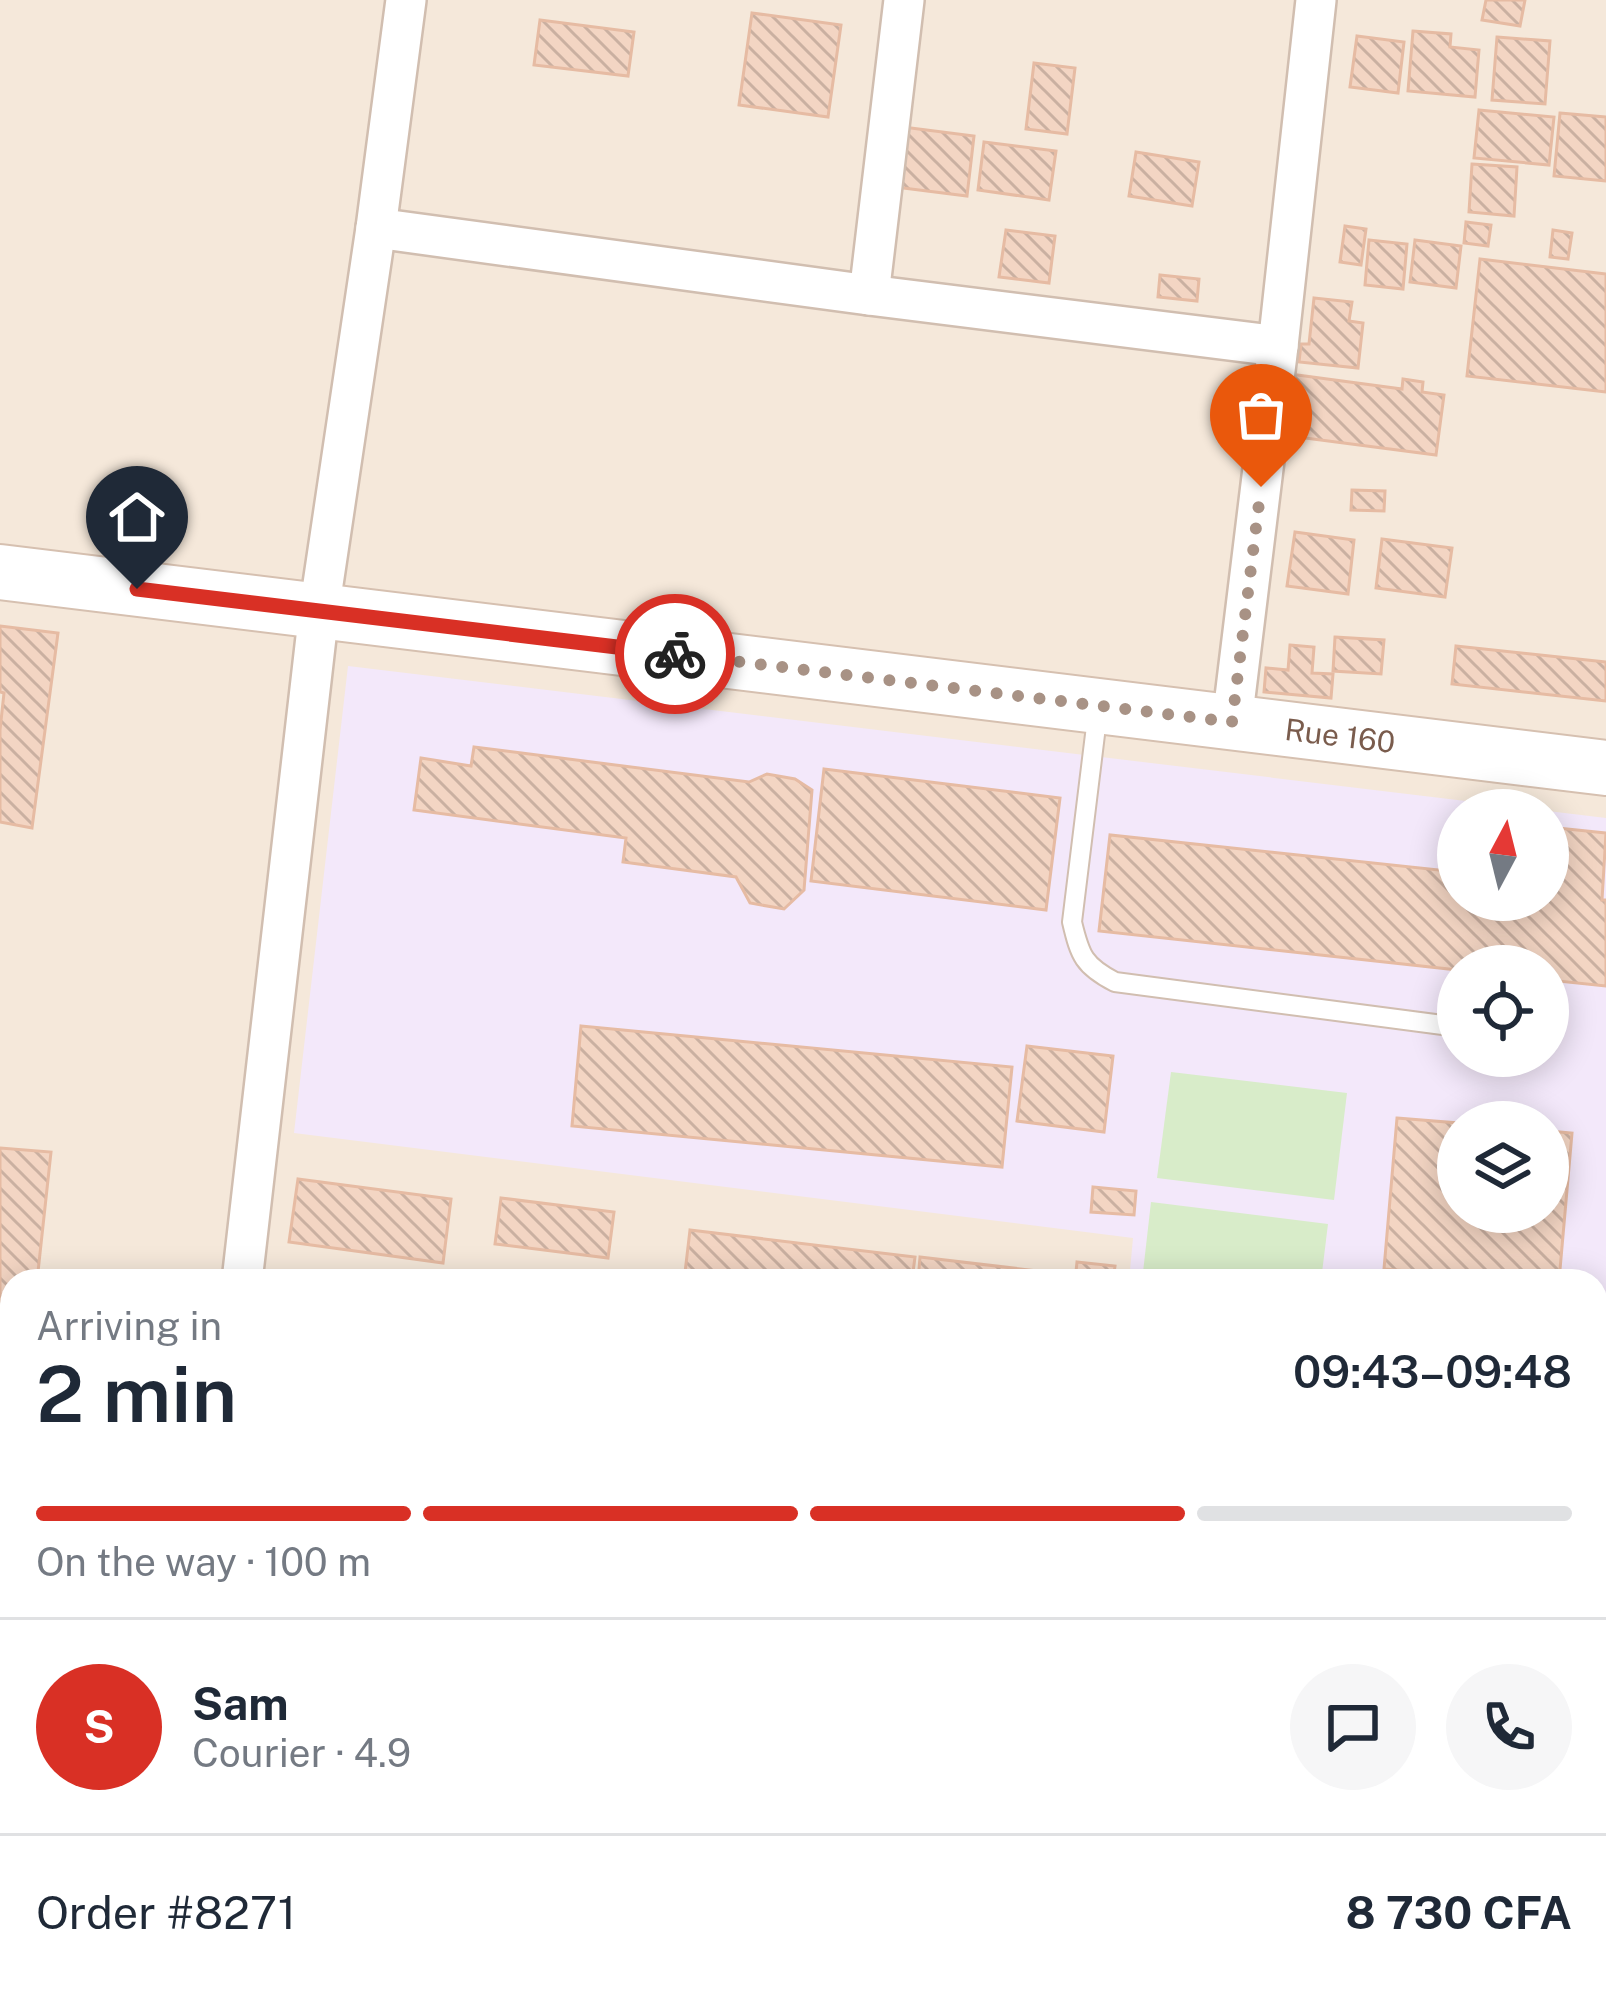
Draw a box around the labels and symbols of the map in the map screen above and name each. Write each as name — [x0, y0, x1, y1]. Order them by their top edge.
pin — [1210, 364, 1312, 487]
pin — [86, 466, 188, 589]
courier — [615, 594, 735, 714]
street label: Rue 160 — [1283, 711, 1397, 760]
north arrow — [1437, 789, 1569, 921]

